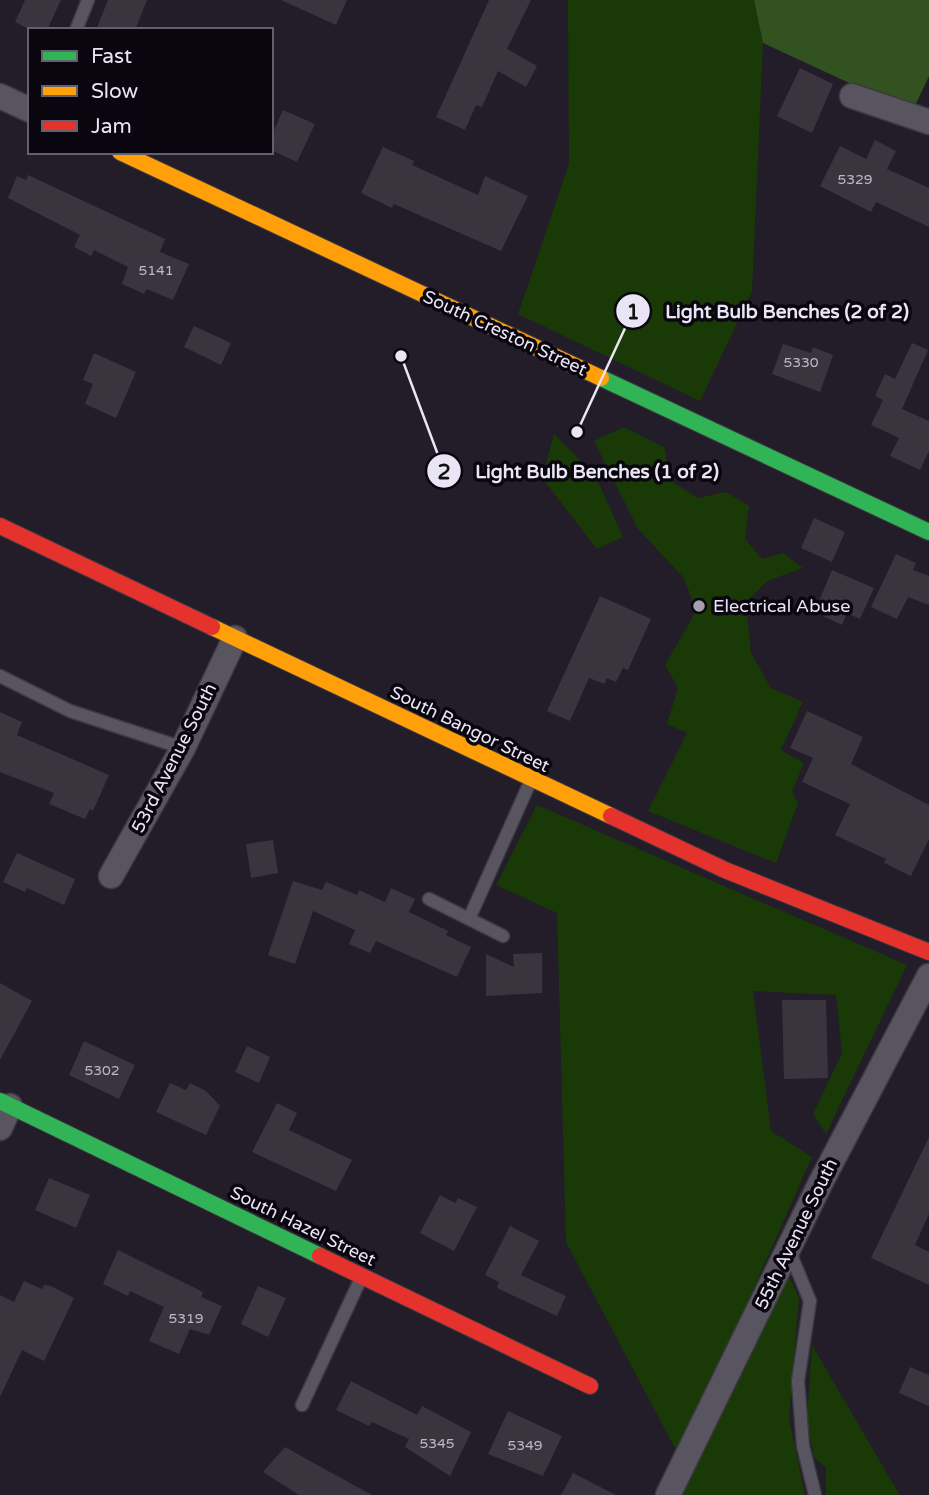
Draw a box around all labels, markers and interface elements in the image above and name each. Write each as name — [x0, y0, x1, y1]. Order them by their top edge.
legend — [28, 28, 273, 154]
text: Fast — [91, 44, 132, 69]
text: Slow — [91, 79, 139, 104]
text: Jam — [91, 114, 132, 139]
house number: 5329 — [837, 171, 873, 188]
house number: 5141 — [138, 262, 174, 279]
street label: South Creston Street — [420, 285, 590, 381]
callout: Light Bulb Benches (2 of 2) — [616, 291, 922, 331]
text: 1 — [626, 300, 640, 325]
text: Light Bulb Benches (2 of 2) — [665, 301, 909, 324]
house number: 5330 — [783, 354, 819, 371]
callout: Light Bulb Benches (1 of 2) — [426, 451, 733, 491]
text: 2 — [437, 460, 451, 485]
text: Light Bulb Benches (1 of 2) — [475, 461, 719, 484]
place label: Electrical Abuse — [713, 595, 850, 617]
marker: Electrical Abuse — [691, 598, 707, 614]
street label: 53rd Avenue South — [127, 679, 221, 837]
street label: South Bangor Street — [387, 681, 553, 777]
house number: 5302 — [84, 1062, 120, 1079]
street label: 55th Avenue South — [750, 1155, 842, 1313]
street label: South Hazel Street — [227, 1181, 379, 1271]
house number: 5319 — [168, 1310, 204, 1327]
house number: 5345 — [419, 1435, 455, 1452]
house number: 5349 — [507, 1437, 543, 1454]

